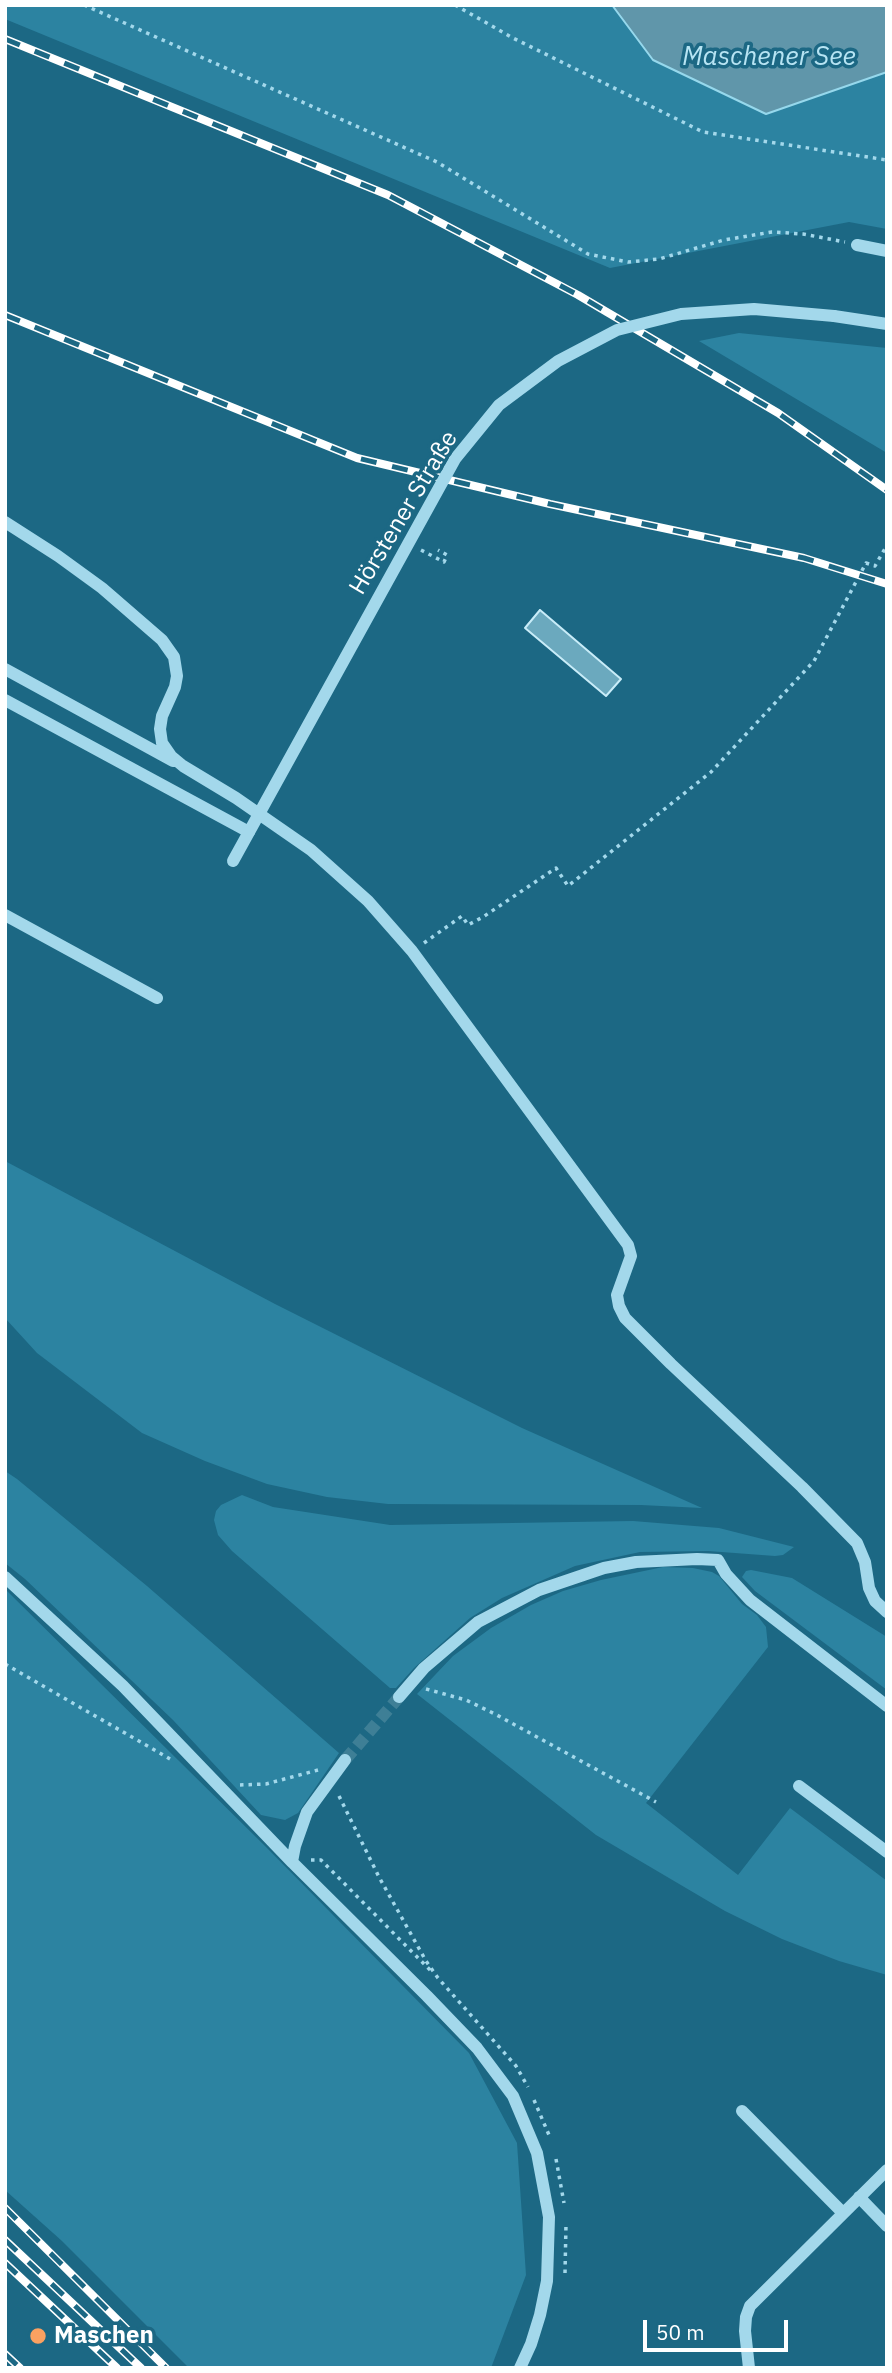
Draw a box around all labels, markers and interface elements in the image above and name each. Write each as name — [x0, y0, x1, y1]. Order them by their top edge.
water label: Maschener See — [682, 41, 856, 73]
street label: Hörstener Straße — [344, 426, 464, 600]
scale bar — [647, 2306, 792, 2350]
text: 50 m — [656, 2318, 705, 2346]
place label: Maschen — [54, 2322, 154, 2350]
marker: Maschen — [28, 2326, 48, 2346]

